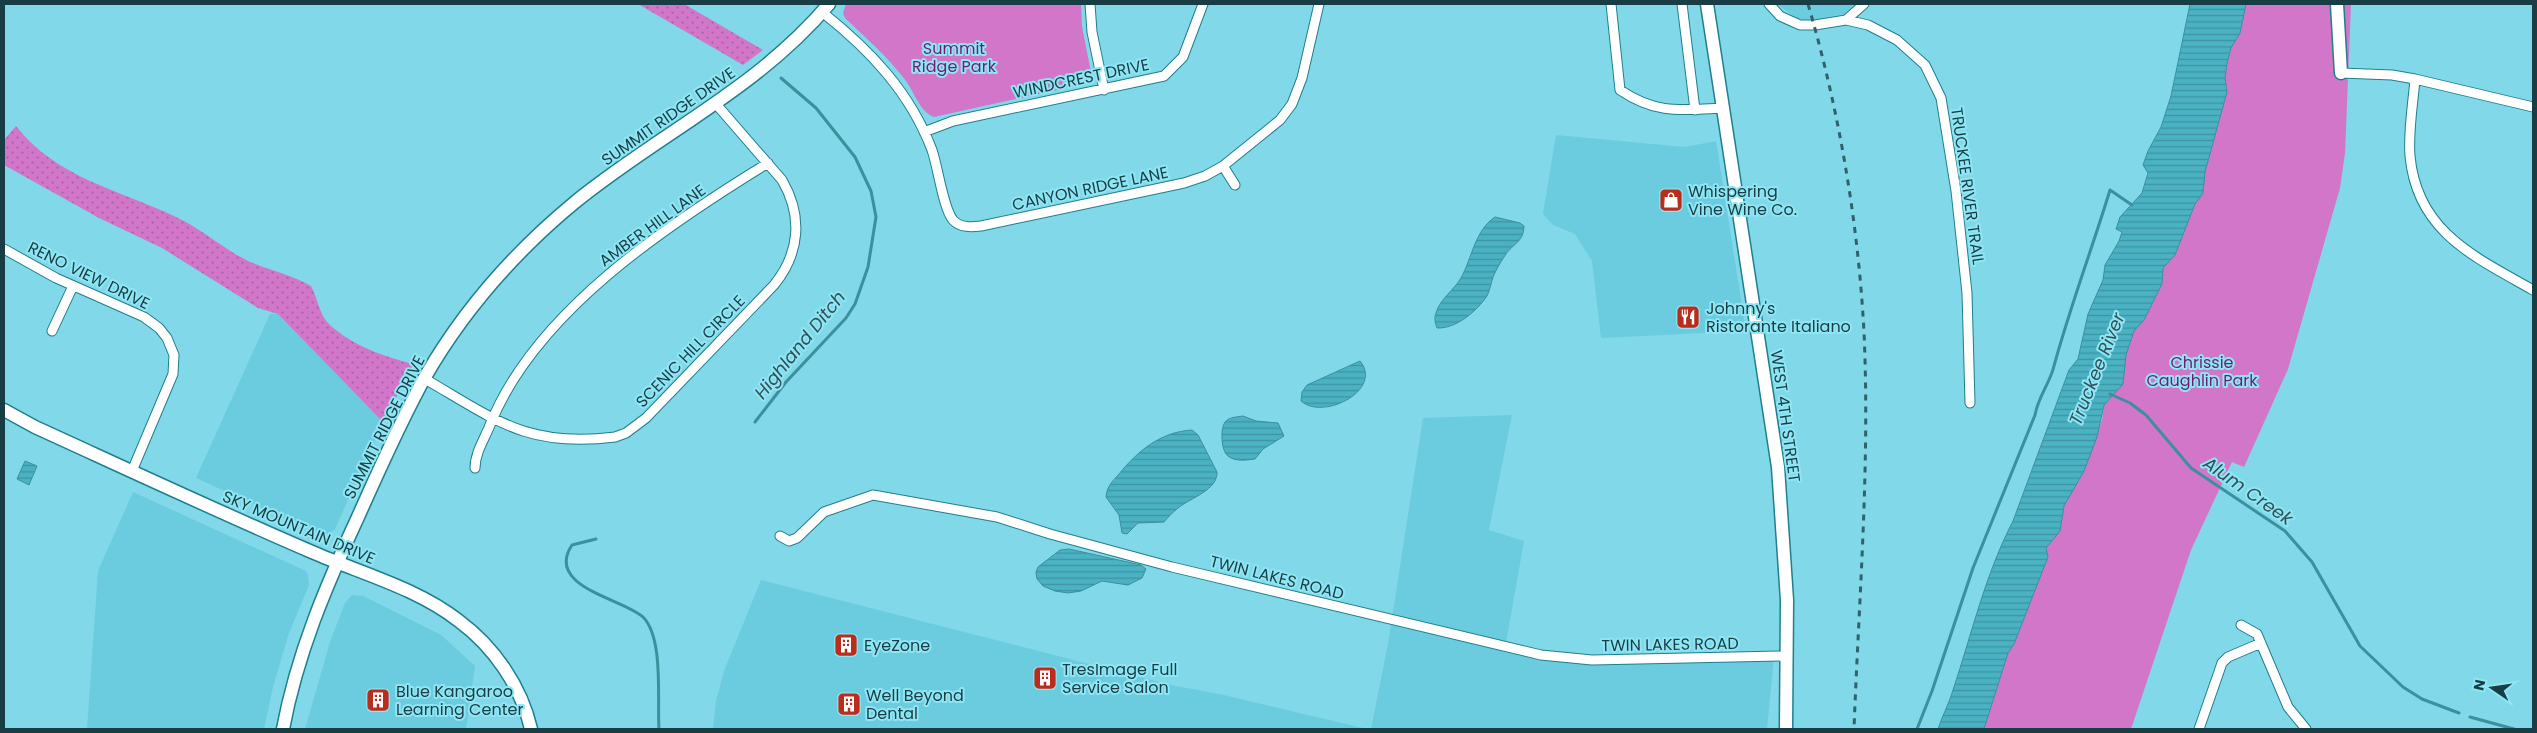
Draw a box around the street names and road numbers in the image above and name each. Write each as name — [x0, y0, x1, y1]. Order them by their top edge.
street label: WINDCREST DRIVE — [1011, 53, 1151, 104]
street label: SUMMIT RIDGE DRIVE — [597, 62, 740, 171]
street label: TRUCKEE RIVER TRAIL — [1945, 106, 1990, 266]
street label: CANYON RIDGE LANE — [1010, 161, 1170, 216]
street label: AMBER HILL LANE — [594, 179, 710, 272]
street label: RENO VIEW DRIVE — [24, 236, 154, 315]
street label: SCENIC HILL CIRCLE — [631, 290, 750, 413]
street label: WEST 4TH STREET — [1765, 349, 1806, 484]
street label: SUMMIT RIDGE DRIVE — [338, 351, 431, 503]
street label: SKY MOUNTAIN DRIVE — [219, 485, 379, 570]
street label: TWIN LAKES ROAD — [1207, 550, 1346, 605]
street label: TWIN LAKES ROAD — [1601, 632, 1739, 657]

